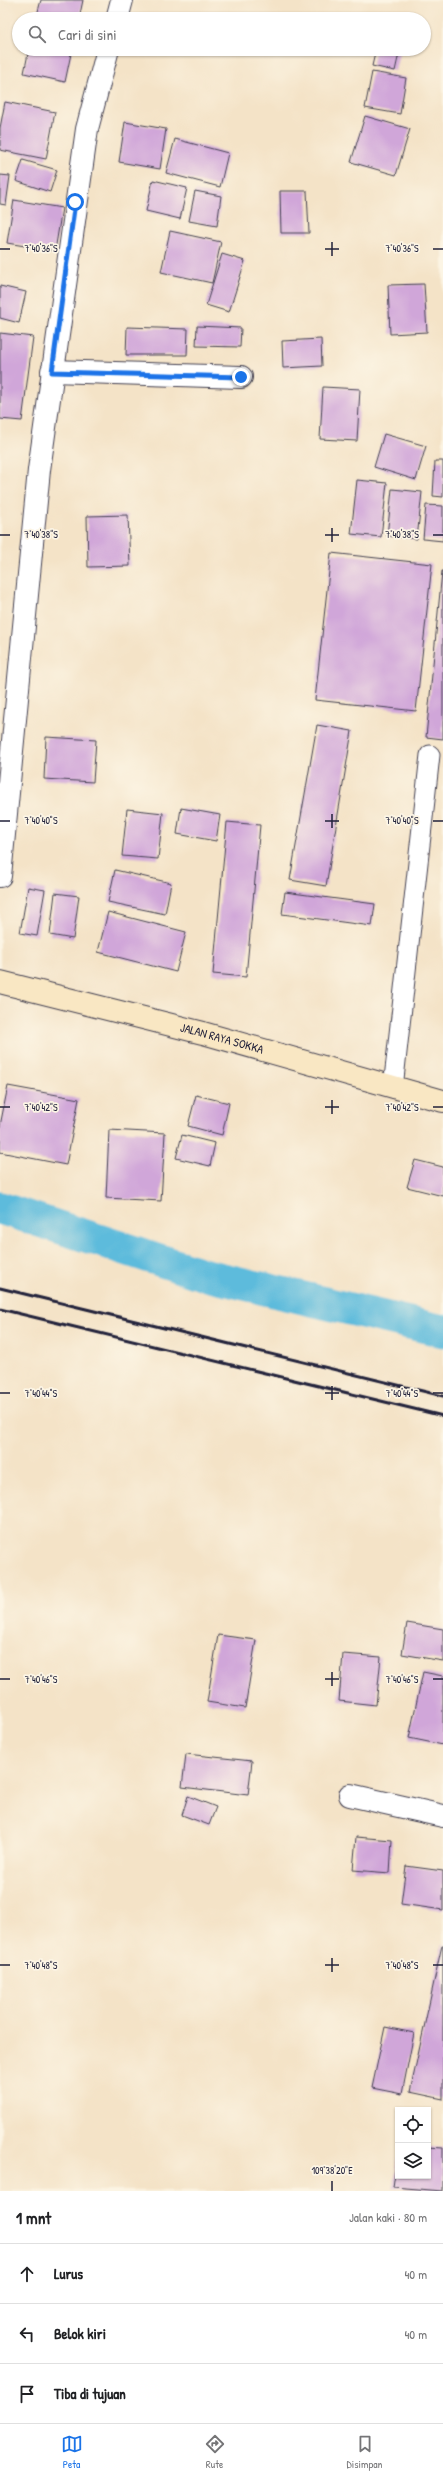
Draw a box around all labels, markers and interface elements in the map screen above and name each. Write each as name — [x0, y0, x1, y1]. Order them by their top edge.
search box — [12, 12, 431, 56]
icon: search — [26, 23, 48, 45]
text: Cari di sini — [58, 24, 117, 45]
route start — [66, 193, 84, 211]
text: 7°40'36"S — [24, 242, 58, 255]
text: 7°40'36"S — [385, 242, 419, 255]
route end — [232, 368, 250, 386]
text: 7°40'38"S — [24, 528, 58, 541]
text: 7°40'38"S — [385, 528, 419, 541]
text: 7°40'40"S — [25, 814, 58, 827]
text: 7°40'40"S — [386, 814, 419, 827]
street label: JALAN RAYA SOKKA — [179, 1019, 266, 1058]
text: 7°40'42"S — [24, 1101, 58, 1114]
text: 7°40'42"S — [385, 1101, 419, 1114]
text: 7°40'44"S — [25, 1387, 58, 1400]
text: 7°40'44"S — [386, 1387, 419, 1400]
text: 7°40'46"S — [25, 1673, 58, 1686]
text: 7°40'46"S — [386, 1673, 419, 1686]
text: 7°40'48"S — [25, 1959, 58, 1972]
text: 7°40'48"S — [386, 1959, 419, 1972]
map controls — [395, 2107, 431, 2179]
button: locate — [395, 2107, 431, 2143]
button: layers — [395, 2143, 431, 2179]
text: 109°38'20"E — [311, 2164, 353, 2177]
text: 1 mnt — [16, 2206, 51, 2229]
text: Jalan kaki · 80 m — [349, 2208, 427, 2226]
icon: ahead — [16, 2263, 38, 2285]
text: Lurus — [54, 2263, 83, 2284]
text: 40 m — [404, 2265, 427, 2283]
icon: left — [16, 2323, 38, 2345]
text: Belok kiri — [54, 2323, 106, 2344]
text: 40 m — [404, 2325, 427, 2343]
icon: arrive — [16, 2383, 38, 2405]
text: Tiba di tujuan — [54, 2383, 126, 2404]
tab: Peta — [61, 2433, 83, 2471]
tab: Rute — [204, 2433, 226, 2471]
tab: Disimpan — [347, 2433, 382, 2471]

